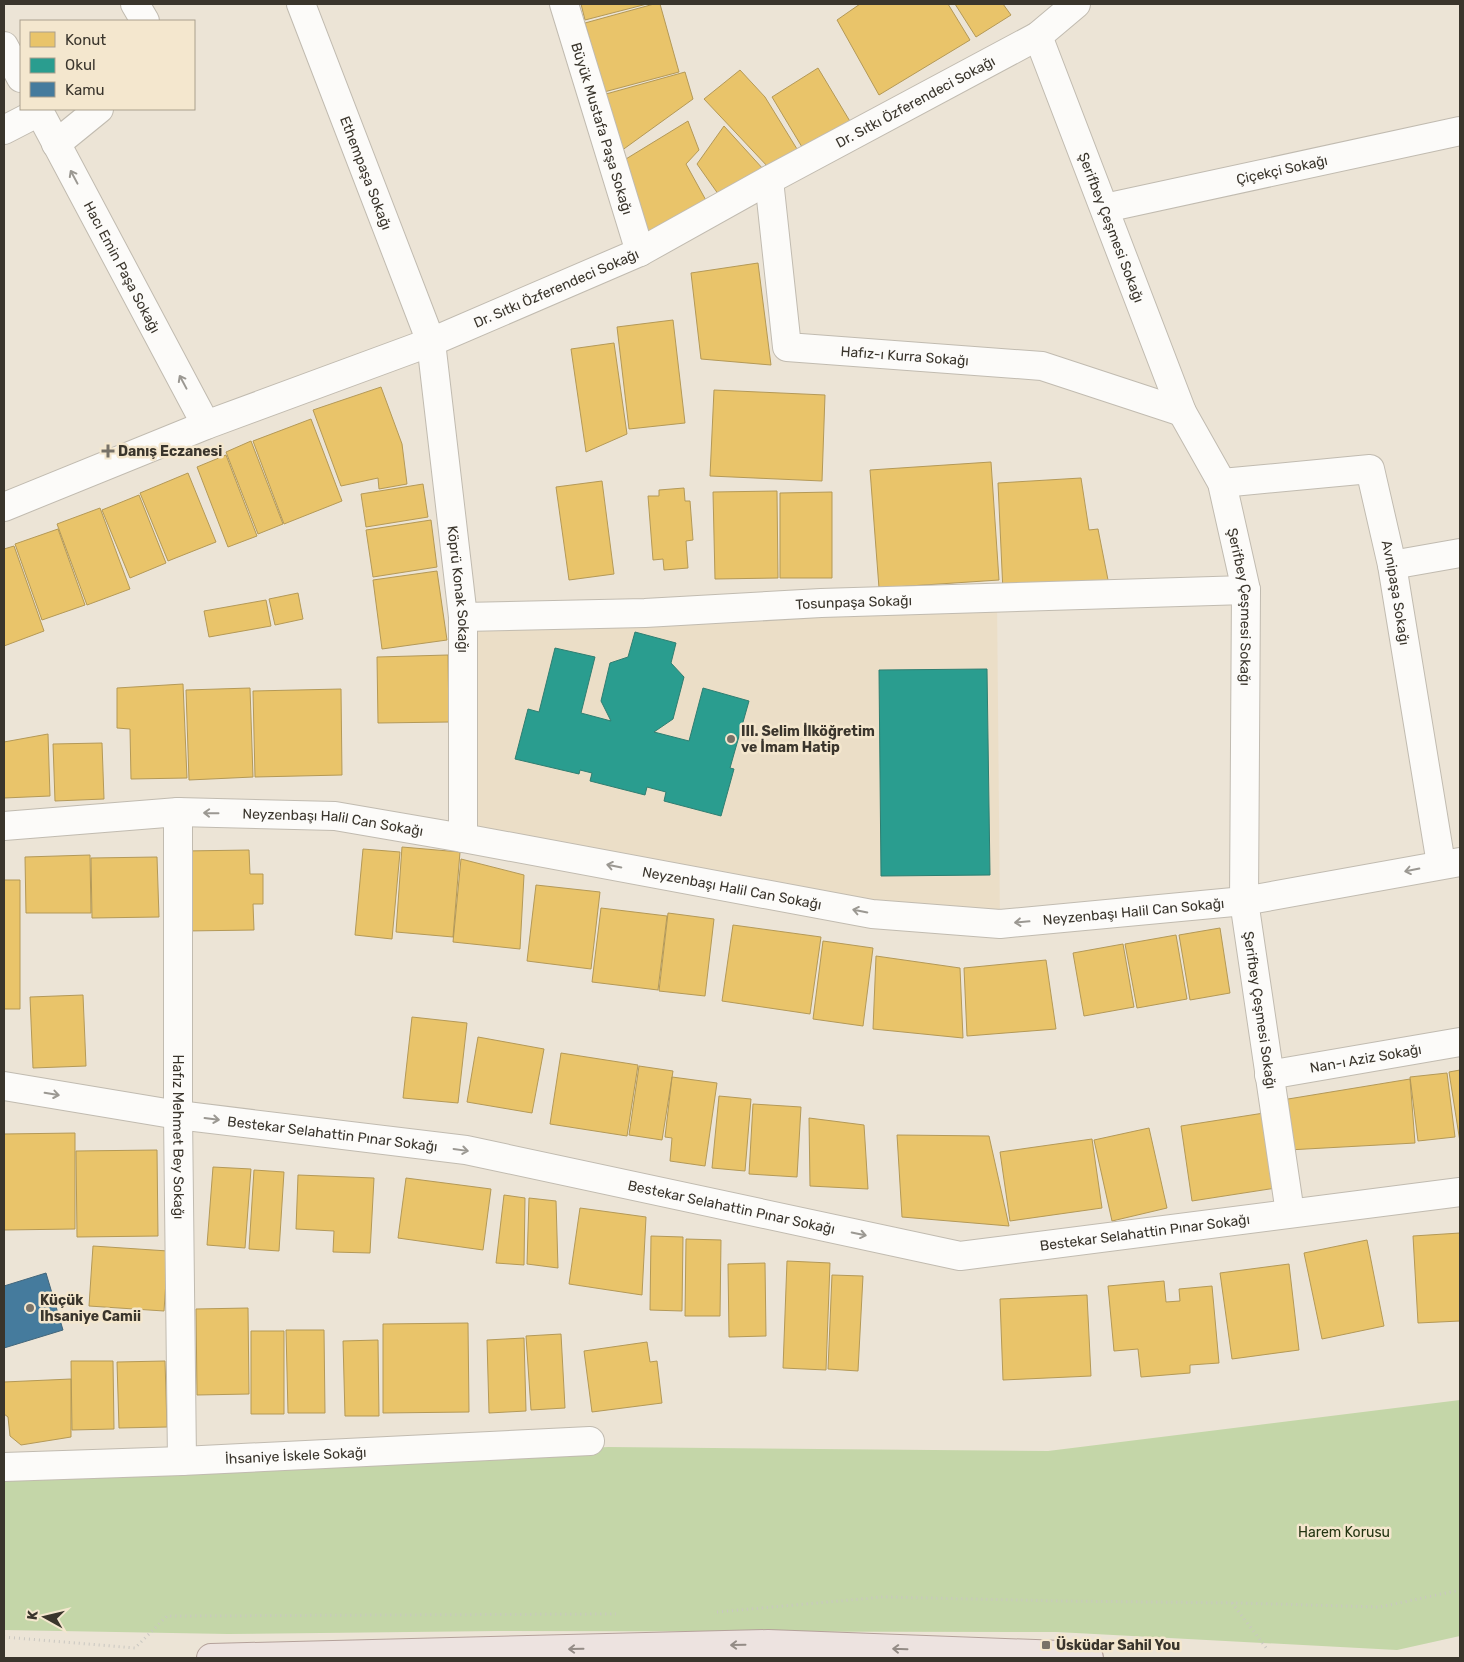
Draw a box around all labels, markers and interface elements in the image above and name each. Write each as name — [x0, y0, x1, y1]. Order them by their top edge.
legend — [20, 20, 195, 110]
text: Konut — [65, 31, 106, 49]
street label: Büyük Mustafa Paşa Sokağı — [568, 40, 636, 216]
street label: Dr. Sıtkı Özferendeci Sokağı — [833, 52, 998, 151]
text: Okul — [65, 56, 96, 74]
text: Kamu — [65, 81, 105, 99]
street label: Ethempaşa Sokağı — [336, 114, 396, 232]
street label: Şerifbey Çeşmesi Sokağı — [1075, 150, 1148, 305]
street label: Çiçekçi Sokağı — [1235, 151, 1329, 188]
one-way arrow — [69, 170, 78, 185]
street label: Hacı Emin Paşa Sokağı — [80, 198, 164, 336]
street label: Dr. Sıtkı Özferendeci Sokağı — [471, 245, 641, 331]
street label: Hafız-ı Kurra Sokağı — [840, 343, 969, 369]
one-way arrow — [178, 375, 188, 390]
place label: Danış Eczanesi — [118, 443, 222, 460]
marker: Danış Eczanesi — [102, 445, 114, 457]
street label: Köprü Konak Sokağı — [444, 525, 472, 653]
street label: Şerifbey Çeşmesi Sokağı — [1224, 526, 1255, 686]
street label: Avnipaşa Sokağı — [1378, 538, 1413, 646]
street label: Tosunpaşa Sokağı — [795, 592, 912, 613]
place label: III. Selim İlköğretim ve İmam Hatip — [741, 722, 875, 756]
marker: III. Selim İlköğretim ve İmam Hatip — [725, 733, 737, 745]
street label: Neyzenbaşı Halil Can Sokağı — [242, 805, 425, 840]
one-way arrow — [203, 808, 220, 818]
one-way arrow — [606, 860, 622, 870]
street label: Neyzenbaşı Halil Can Sokağı — [641, 863, 823, 913]
one-way arrow — [1405, 865, 1421, 875]
street label: Neyzenbaşı Halil Can Sokağı — [1042, 894, 1225, 928]
one-way arrow — [852, 906, 868, 916]
one-way arrow — [1014, 917, 1030, 927]
street label: Şerifbey Çeşmesi Sokağı — [1240, 930, 1280, 1090]
street label: Nan-ı Aziz Sokağı — [1308, 1040, 1423, 1076]
street label: Hafız Mehmet Bey Sokağı — [170, 1055, 188, 1220]
one-way arrow — [43, 1090, 59, 1100]
street label: Bestekar Selahattin Pınar Sokağı — [226, 1113, 438, 1155]
one-way arrow — [204, 1114, 220, 1124]
one-way arrow — [452, 1145, 468, 1155]
street label: Bestekar Selahattin Pınar Sokağı — [626, 1176, 837, 1237]
street label: Bestekar Selahattin Pınar Sokağı — [1039, 1210, 1251, 1254]
one-way arrow — [851, 1230, 867, 1239]
place label: Küçük Ihsaniye Camii — [40, 1292, 141, 1325]
marker: Küçük Ihsaniye Camii — [24, 1302, 36, 1314]
street label: İhsaniye İskele Sokağı — [225, 1443, 367, 1467]
park label: Harem Korusu — [1298, 1524, 1390, 1541]
north arrow — [20, 1592, 70, 1642]
text: K — [24, 1609, 42, 1621]
place label: Üsküdar Sahil You — [1056, 1636, 1180, 1654]
marker: Üsküdar Sahil You — [1040, 1639, 1052, 1651]
one-way arrow — [730, 1640, 746, 1650]
one-way arrow — [568, 1644, 584, 1654]
one-way arrow — [893, 1644, 909, 1654]

